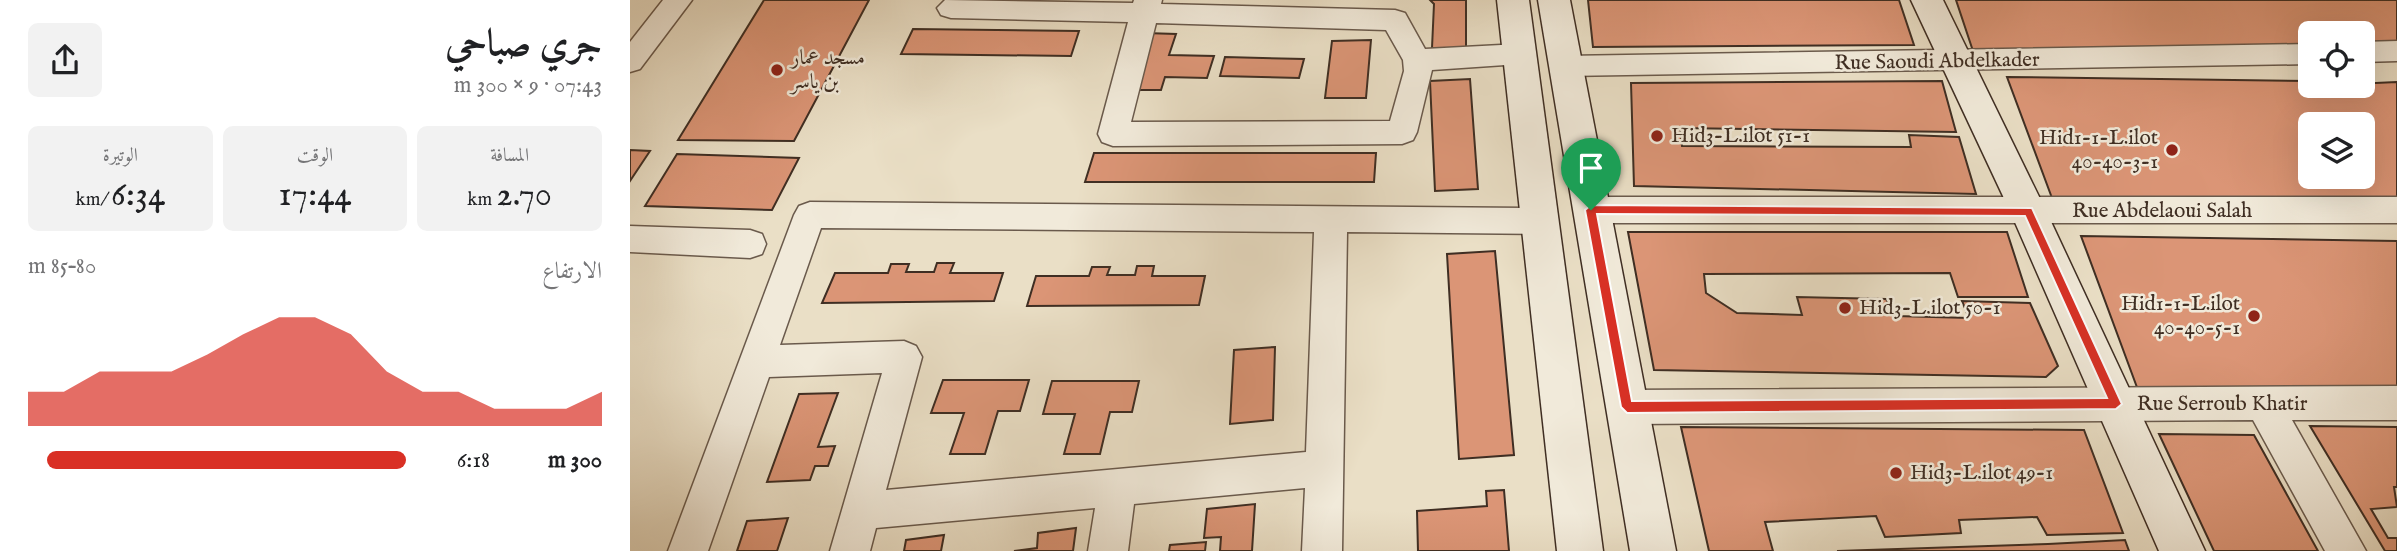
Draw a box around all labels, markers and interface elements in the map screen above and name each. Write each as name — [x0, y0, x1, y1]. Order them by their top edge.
text: جري صباحي — [445, 21, 602, 69]
map controls — [2298, 21, 2375, 189]
button: locate — [2298, 21, 2375, 98]
button: share — [28, 23, 102, 97]
place label: مسجد عمار بن ياسر — [789, 45, 865, 96]
street label: Rue Saoudi Abdelkader — [1834, 47, 2040, 77]
marker: مسجد عمار بن ياسر — [769, 62, 785, 78]
text: 07:43 · 9 × 300 m — [454, 71, 602, 100]
button: layers — [2298, 112, 2375, 189]
place label: Hid3-L.ilot 51-1 — [1671, 123, 1810, 150]
place label: Hid1-1-L.ilot 40-40-3-1 — [2039, 125, 2158, 176]
marker: Hid3-L.ilot 51-1 — [1649, 128, 1665, 144]
pin — [1561, 138, 1621, 210]
marker: Hid1-1-L.ilot 40-40-3-1 — [2164, 142, 2180, 158]
text: الوتيرة — [103, 144, 138, 168]
text: الوقت — [297, 144, 333, 168]
text: المسافة — [490, 144, 529, 168]
icon: arrive — [1572, 149, 1610, 187]
text: 6:34 — [111, 173, 165, 218]
text: 17:44 — [279, 173, 351, 218]
text: 2.70 — [496, 173, 552, 218]
text: /km — [75, 188, 111, 212]
text: km — [467, 188, 496, 212]
street label: Rue Abdelaoui Salah — [2072, 198, 2252, 225]
text: 80–85 m — [28, 252, 96, 281]
text: الارتفاع — [542, 257, 602, 286]
place label: Hid1-1-L.ilot 40-40-5-1 — [2121, 291, 2240, 342]
place label: Hid3-L.ilot 50-1 — [1859, 295, 2001, 322]
marker: Hid3-L.ilot 50-1 — [1837, 300, 1853, 316]
marker: Hid1-1-L.ilot 40-40-5-1 — [2246, 308, 2262, 324]
street label: Rue Serroub Khatir — [2137, 391, 2308, 418]
text: 6:18 — [457, 446, 490, 475]
text: 300 m — [548, 446, 602, 475]
place label: Hid3-L.ilot 49-1 — [1910, 460, 2053, 487]
marker: Hid3-L.ilot 49-1 — [1888, 465, 1904, 481]

